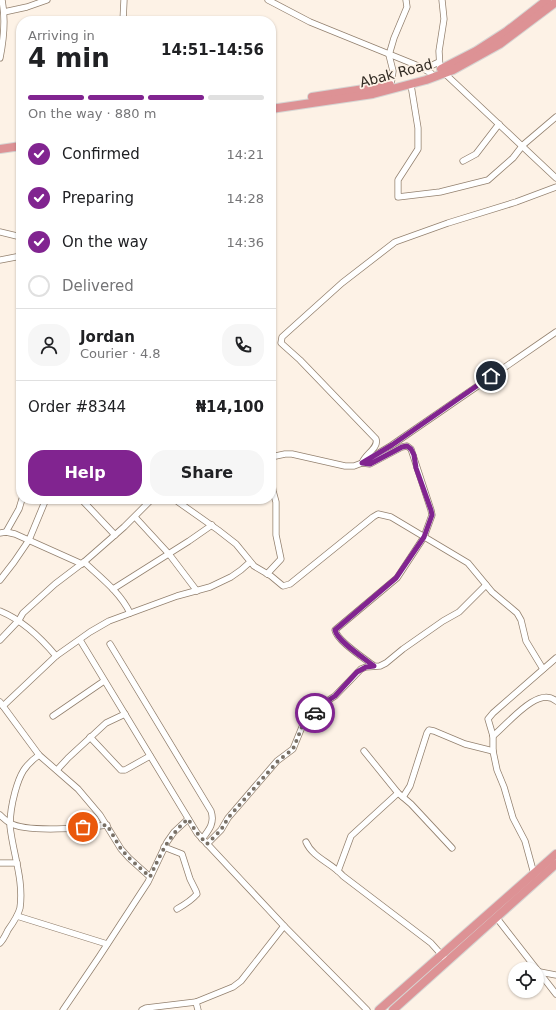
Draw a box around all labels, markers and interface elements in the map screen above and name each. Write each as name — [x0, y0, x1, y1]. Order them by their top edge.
text: Arriving in — [28, 28, 95, 43]
text: 14:51–14:56 — [161, 41, 264, 59]
text: 4 min — [28, 43, 110, 73]
street label: Abak Road — [358, 56, 434, 90]
text: On the way · 880 m — [28, 106, 156, 121]
icon: check — [28, 143, 50, 165]
text: Confirmed — [62, 145, 140, 163]
text: 14:21 — [227, 147, 264, 162]
icon: check — [28, 187, 50, 209]
text: Preparing — [62, 189, 134, 207]
text: 14:28 — [227, 191, 264, 206]
icon: check — [28, 231, 50, 253]
text: On the way — [62, 233, 148, 251]
text: 14:36 — [227, 235, 264, 250]
text: Delivered — [62, 277, 134, 295]
button: person — [28, 324, 70, 366]
button: phone — [222, 324, 264, 366]
text: Jordan — [80, 328, 135, 346]
text: Courier · 4.8 — [80, 346, 161, 361]
pin — [474, 359, 508, 393]
icon: home — [480, 365, 502, 387]
text: Order #8344 — [28, 398, 126, 416]
text: ₦14,100 — [196, 398, 264, 416]
button: Help — [28, 450, 142, 496]
button: Share — [150, 450, 264, 496]
courier — [295, 693, 335, 733]
icon: car — [304, 702, 326, 724]
pin — [66, 810, 100, 844]
icon: bag — [72, 816, 94, 838]
map controls — [508, 962, 544, 998]
button: locate — [508, 962, 544, 998]

